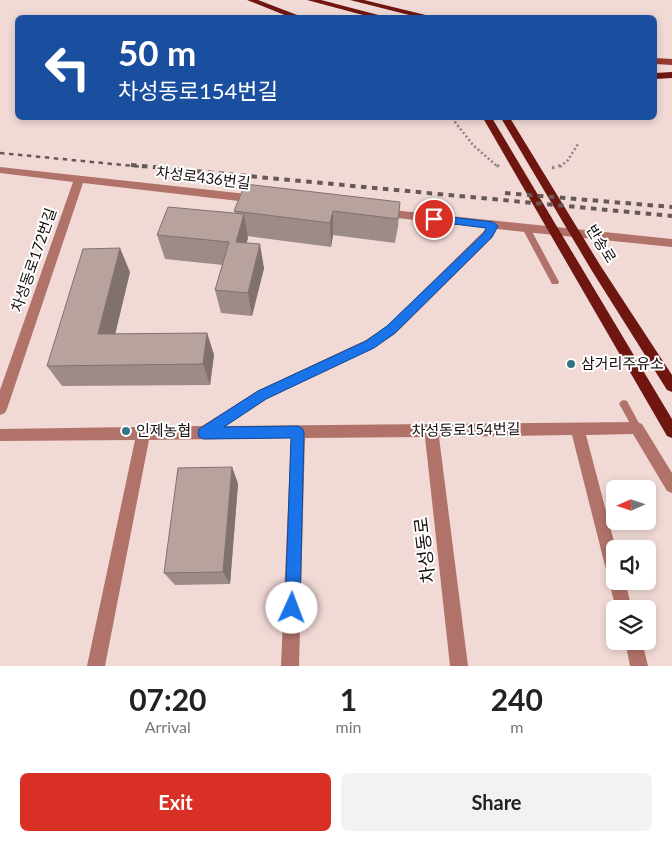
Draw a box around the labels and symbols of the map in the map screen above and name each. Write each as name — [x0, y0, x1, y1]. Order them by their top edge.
street label: 차성로436번길 — [155, 162, 251, 192]
pin — [413, 198, 455, 240]
street label: 차성동로172번길 — [7, 205, 59, 314]
street label: 반송로 — [583, 221, 620, 266]
place label: 삼거리주유소 — [581, 354, 664, 372]
marker: 삼거리주유소 — [565, 358, 577, 370]
street label: 차성동로154번길 — [411, 419, 521, 439]
place label: 인제농협 — [136, 421, 191, 439]
marker: 인제농협 — [120, 425, 132, 437]
north arrow — [606, 480, 656, 530]
street label: 차성동로 — [409, 516, 439, 584]
position arrow — [265, 581, 317, 633]

